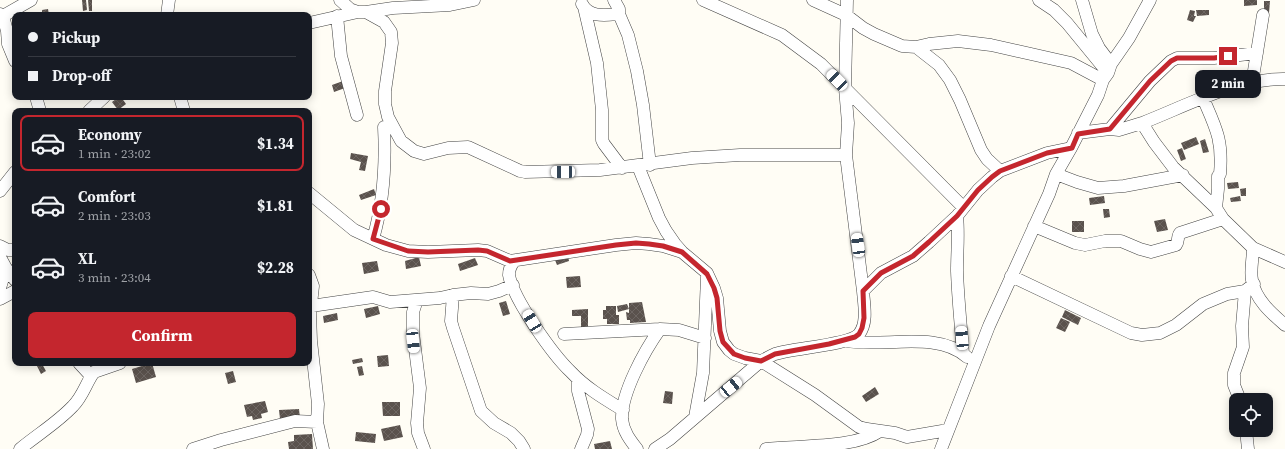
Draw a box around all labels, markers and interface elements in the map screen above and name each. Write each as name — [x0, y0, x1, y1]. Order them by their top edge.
text: Pickup — [52, 27, 100, 48]
route end — [1219, 47, 1237, 65]
text: Drop-off — [52, 65, 111, 86]
car — [824, 67, 850, 93]
callout: 2 min — [1195, 70, 1261, 98]
text: 2 min — [1211, 75, 1245, 92]
text: Economy — [78, 124, 142, 145]
icon: car — [30, 125, 66, 161]
text: $1.34 — [257, 133, 294, 154]
text: 1 min · 23:02 — [78, 145, 151, 162]
car — [551, 166, 575, 178]
text: Comfort — [78, 186, 136, 207]
icon: car — [30, 187, 66, 223]
text: $1.81 — [257, 195, 294, 216]
route start — [372, 200, 390, 218]
text: 2 min · 23:03 — [78, 207, 151, 224]
car — [850, 232, 866, 258]
text: XL — [78, 248, 97, 269]
icon: car — [30, 249, 66, 285]
text: $2.28 — [257, 257, 294, 278]
text: 3 min · 23:04 — [78, 269, 151, 286]
car — [521, 308, 543, 334]
button: Confirm — [28, 312, 296, 358]
car — [955, 326, 969, 350]
car — [406, 328, 420, 354]
car — [718, 375, 744, 399]
map controls — [1229, 393, 1273, 437]
button: locate — [1229, 393, 1273, 437]

